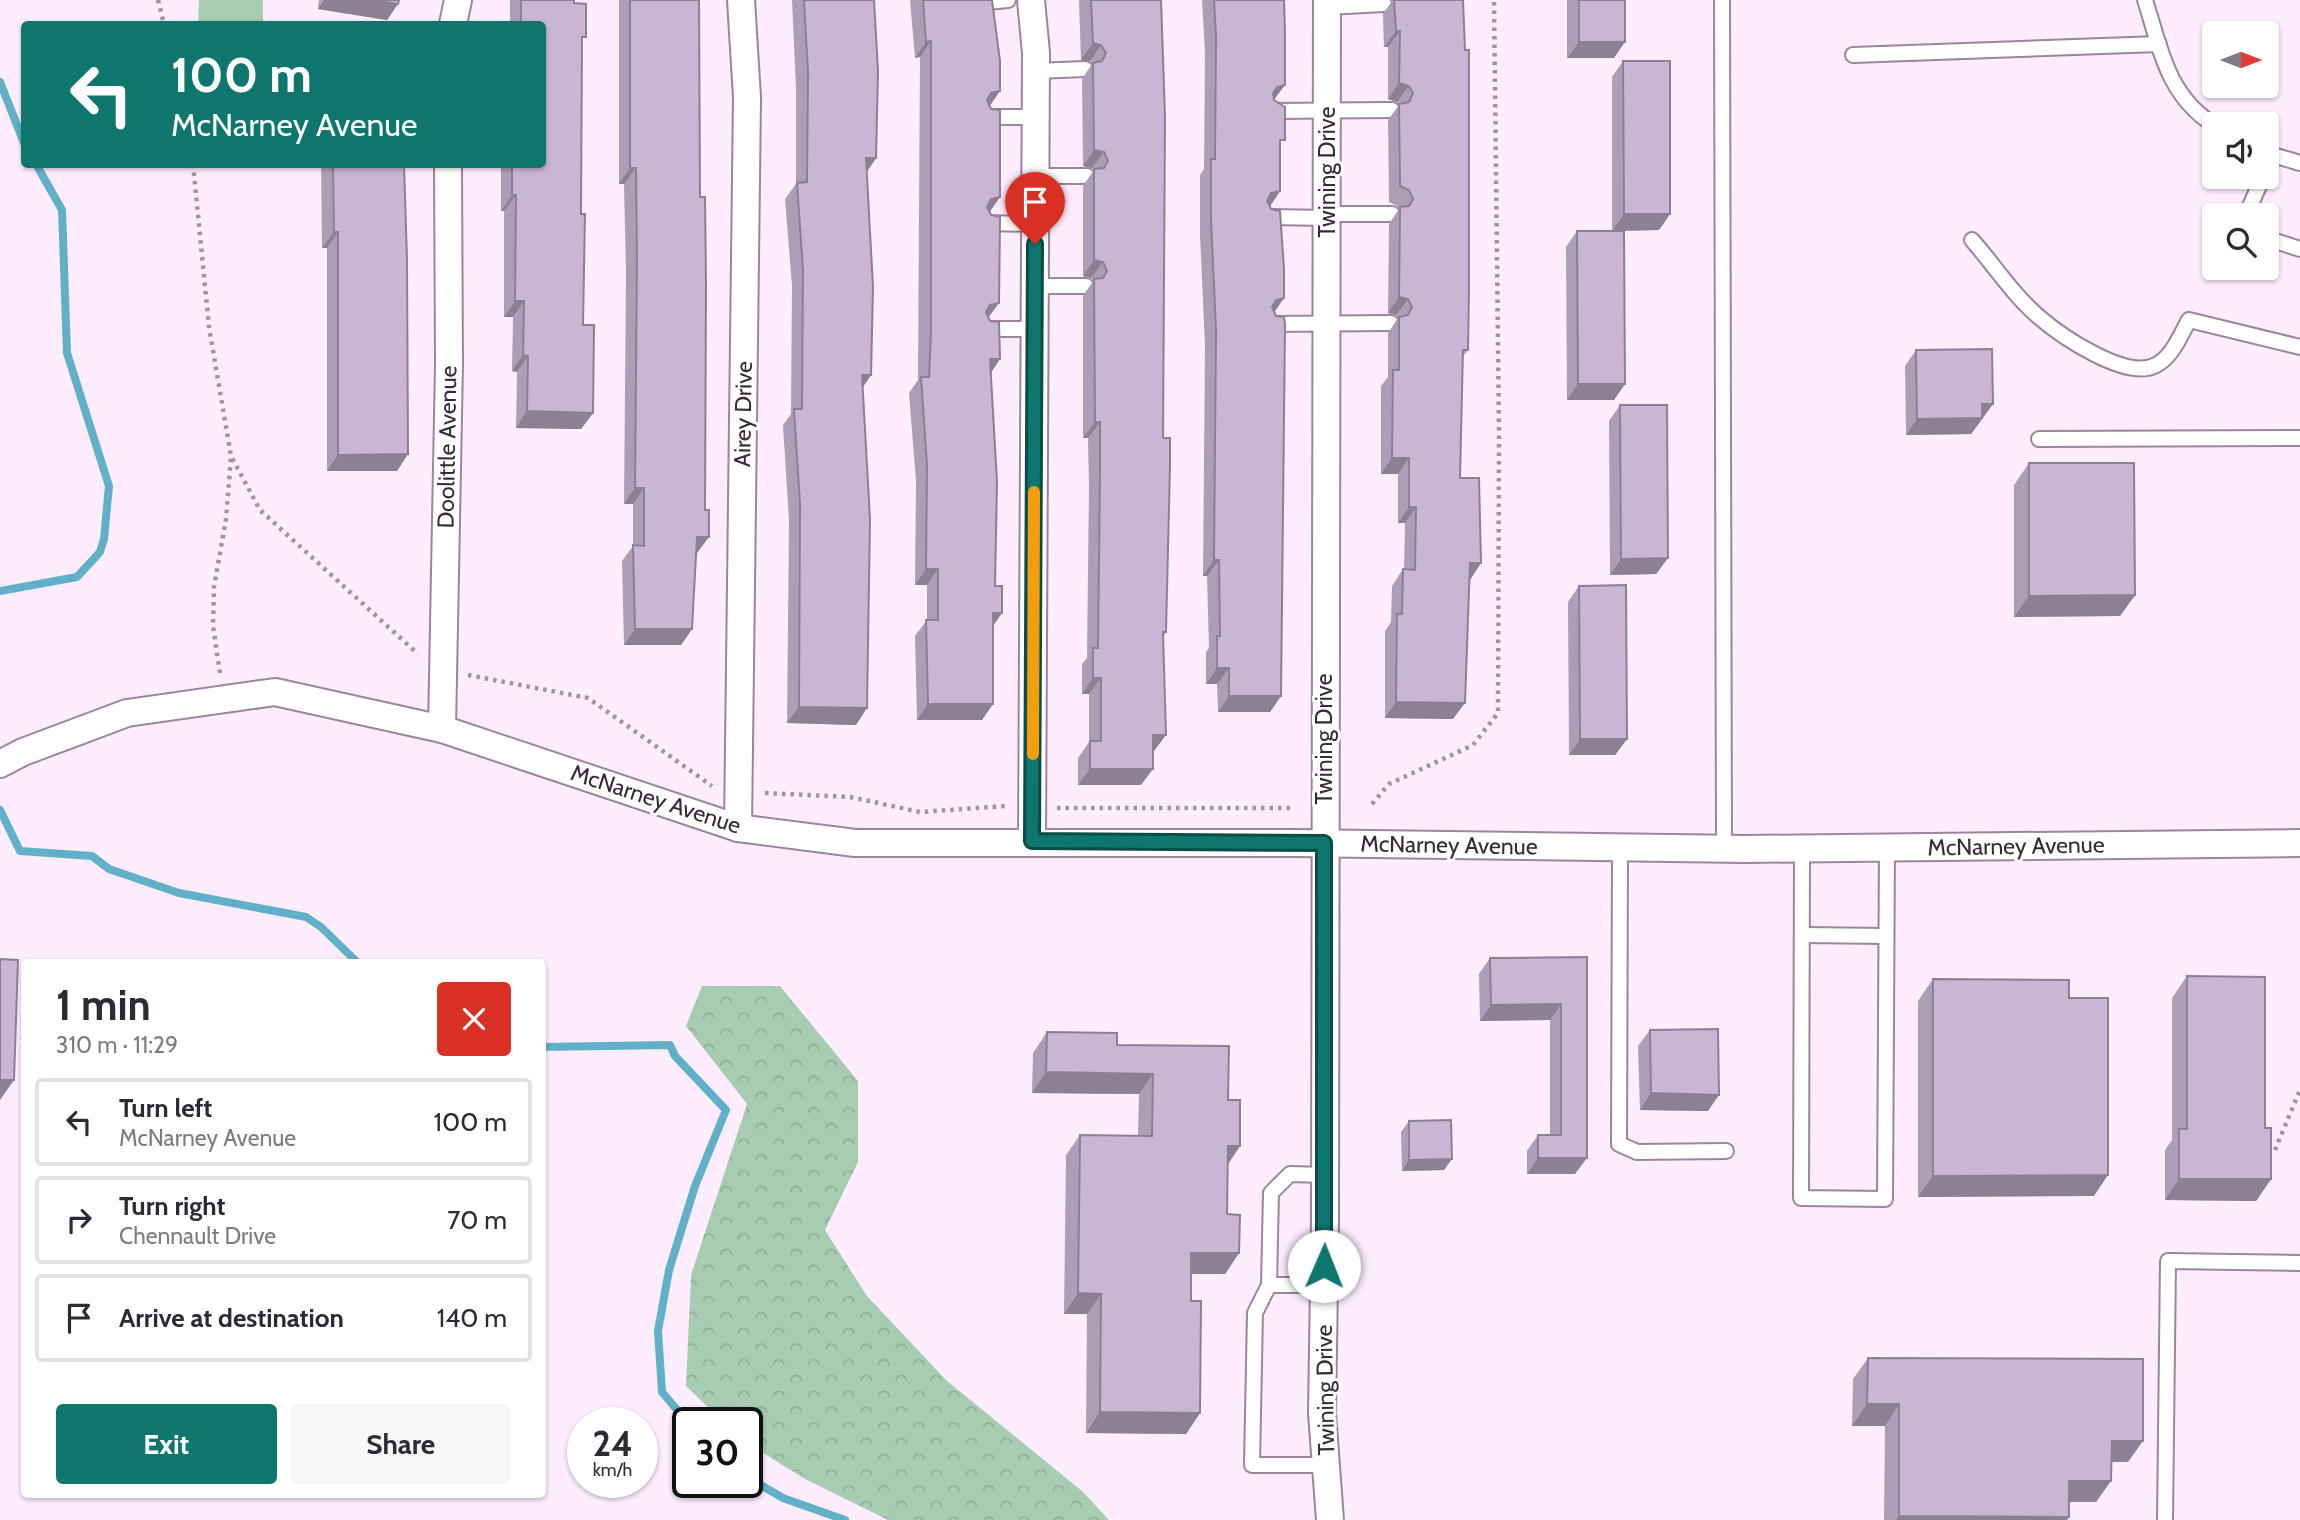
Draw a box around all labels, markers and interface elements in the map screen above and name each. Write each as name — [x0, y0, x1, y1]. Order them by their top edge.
north arrow — [2202, 21, 2278, 98]
map controls — [2202, 21, 2279, 280]
text: 100 m — [171, 45, 312, 104]
icon: left — [56, 49, 147, 140]
text: McNarney Avenue — [171, 105, 417, 144]
street label: Twining Drive — [1313, 106, 1341, 237]
button: sound — [2202, 112, 2279, 189]
pin — [1005, 172, 1065, 244]
icon: arrive — [1016, 183, 1054, 221]
button: search — [2202, 203, 2279, 280]
street label: Airey Drive — [728, 361, 758, 467]
street label: Doolittle Avenue — [432, 365, 462, 529]
street label: Twining Drive — [1310, 673, 1338, 804]
street label: McNarney Avenue — [567, 758, 745, 840]
street label: McNarney Avenue — [1360, 829, 1538, 861]
street label: McNarney Avenue — [1927, 830, 2105, 862]
text: 1 min — [56, 979, 151, 1031]
button: close — [437, 982, 511, 1056]
text: 310 m · 11:29 — [56, 1031, 178, 1059]
text: Turn left — [119, 1092, 212, 1124]
icon: left — [60, 1103, 98, 1141]
text: 100 m — [434, 1106, 507, 1138]
text: McNarney Avenue — [119, 1124, 296, 1152]
text: Turn right — [119, 1190, 225, 1222]
icon: right — [60, 1201, 98, 1239]
text: 70 m — [447, 1204, 507, 1236]
text: Chennault Drive — [119, 1222, 276, 1250]
position arrow — [1287, 1229, 1361, 1303]
icon: arrive — [60, 1299, 98, 1337]
text: Arrive at destination — [119, 1302, 344, 1334]
text: 140 m — [437, 1302, 507, 1334]
street label: Twining Drive — [1310, 1324, 1340, 1456]
button: Exit — [56, 1404, 277, 1484]
button: Share — [291, 1404, 511, 1484]
speed limit sign: 30 — [672, 1407, 763, 1498]
text: 24 — [592, 1422, 633, 1465]
text: km/h — [593, 1459, 632, 1481]

